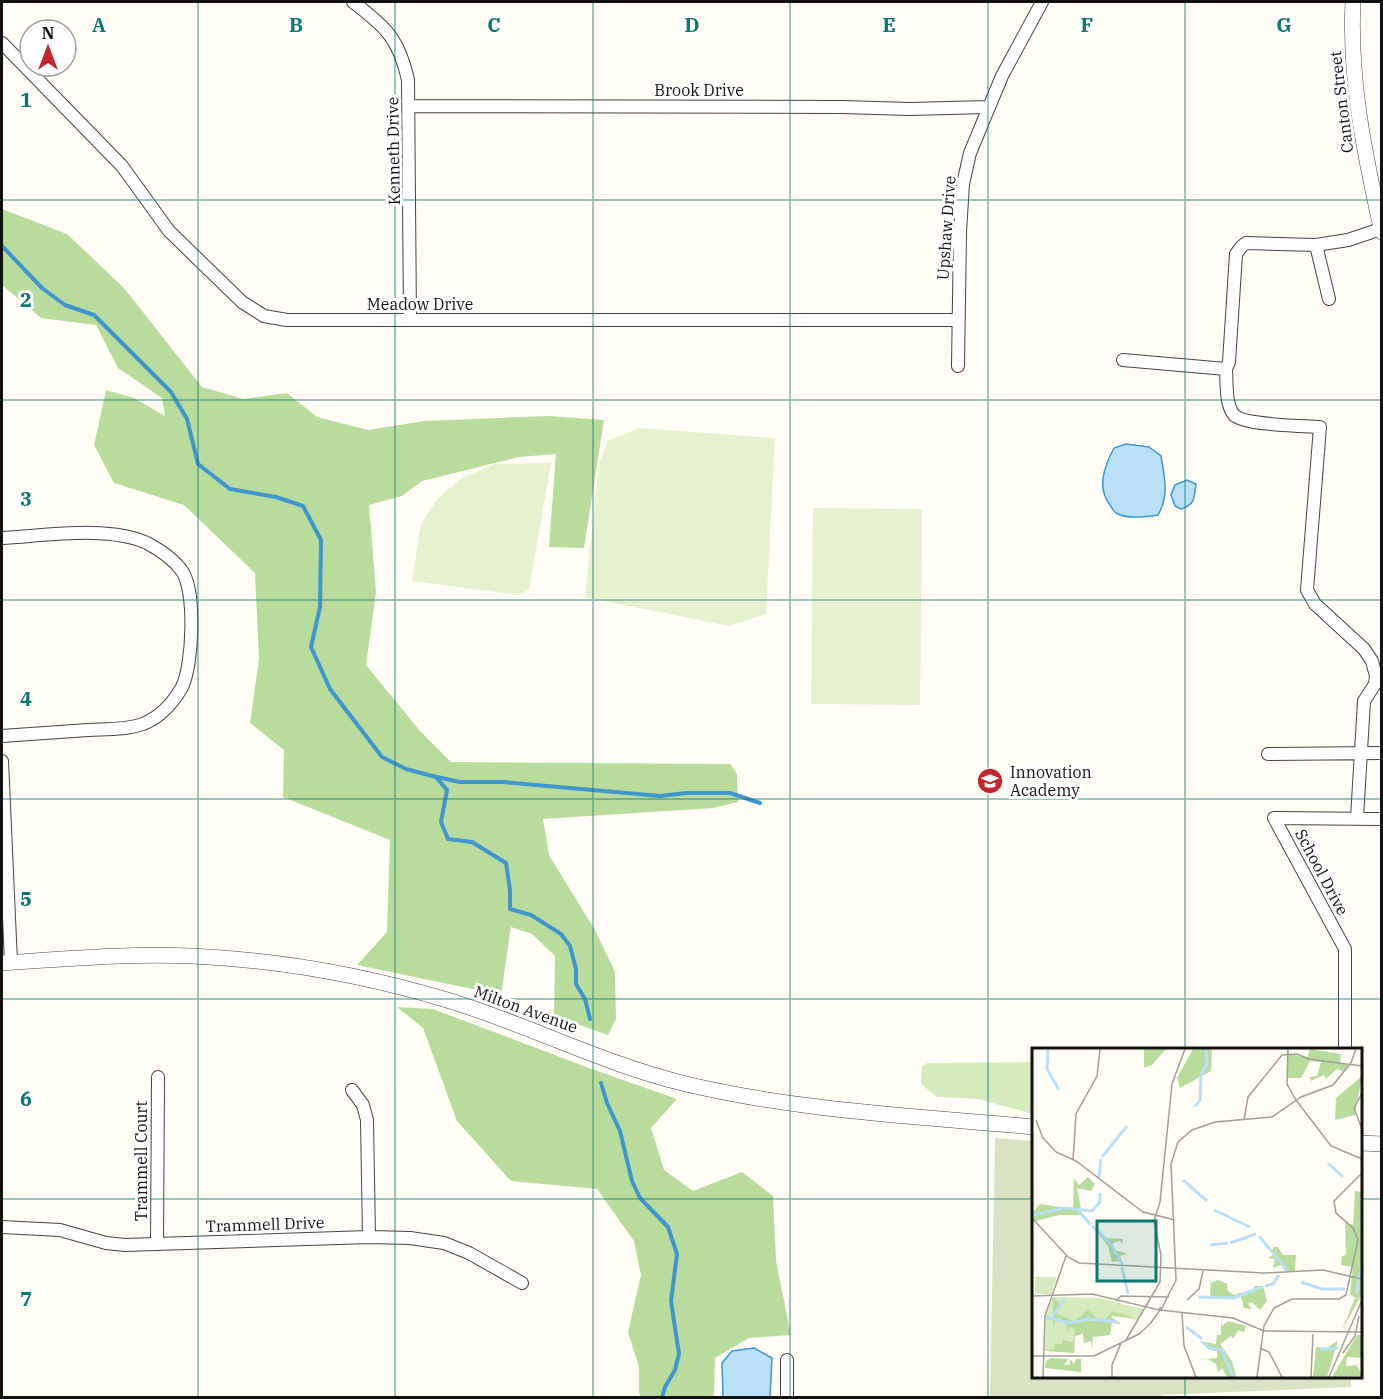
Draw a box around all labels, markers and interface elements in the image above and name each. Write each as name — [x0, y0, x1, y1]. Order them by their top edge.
text: A — [92, 11, 106, 38]
text: B — [289, 11, 303, 38]
text: C — [487, 11, 501, 38]
text: D — [684, 11, 700, 38]
text: E — [882, 11, 896, 38]
text: F — [1081, 11, 1093, 38]
text: G — [1276, 11, 1292, 38]
north arrow — [18, 18, 78, 78]
text: N — [42, 23, 54, 43]
street label: Canton Street — [1325, 49, 1357, 154]
street label: Brook Drive — [654, 80, 744, 100]
text: 1 — [20, 86, 32, 113]
street label: Kenneth Drive — [382, 97, 404, 205]
street label: Upshaw Drive — [932, 175, 960, 281]
text: 2 — [20, 286, 32, 313]
street label: Meadow Drive — [367, 294, 473, 314]
text: 3 — [20, 485, 32, 512]
text: 4 — [20, 685, 32, 712]
place label: Innovation Academy — [1010, 762, 1092, 800]
school or university icon: Innovation Academy — [975, 766, 1005, 796]
street label: School Drive — [1291, 825, 1353, 919]
text: 5 — [20, 885, 32, 912]
street label: Milton Avenue — [472, 981, 580, 1037]
inset map — [1032, 1048, 1362, 1378]
text: 6 — [20, 1085, 32, 1112]
street label: Trammell Court — [131, 1100, 151, 1221]
street label: Trammell Drive — [205, 1212, 325, 1236]
text: 7 — [20, 1285, 32, 1312]

